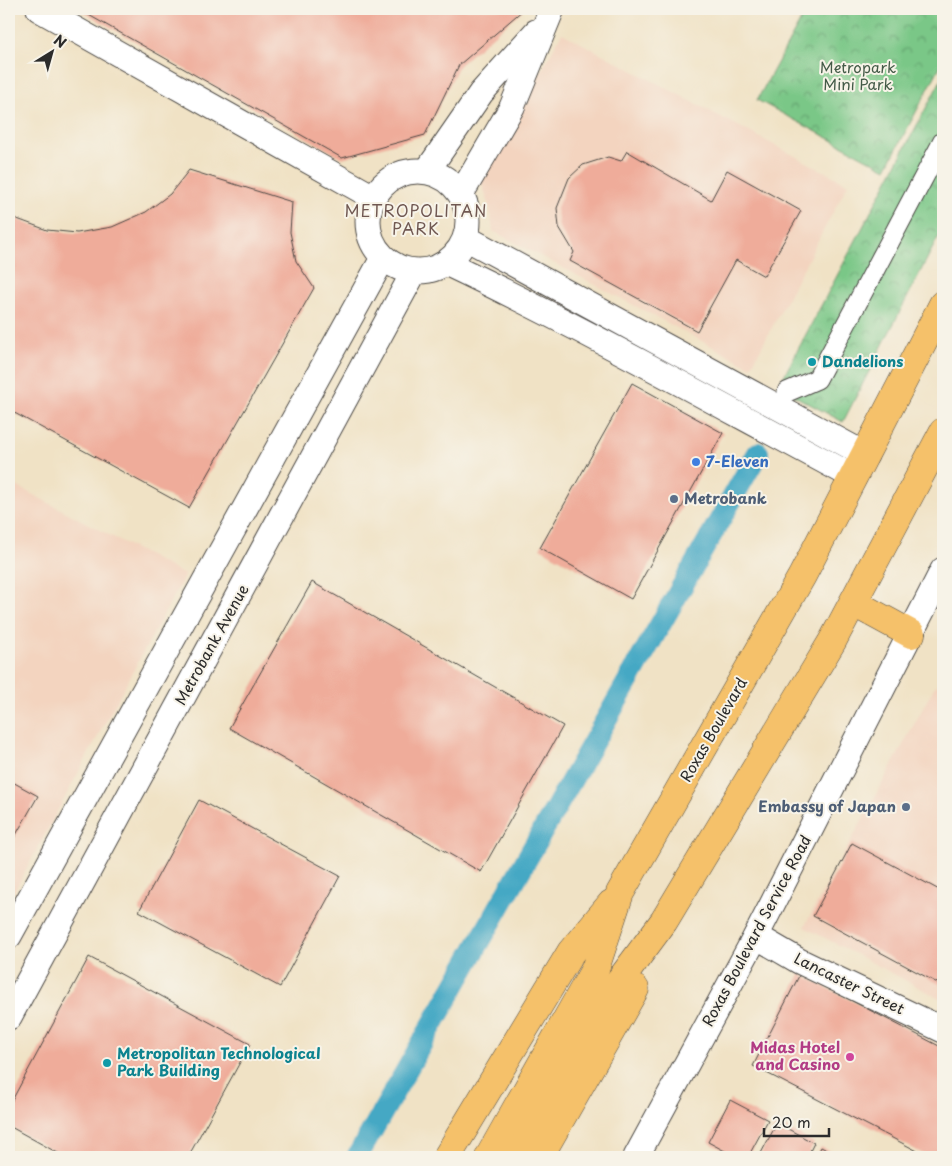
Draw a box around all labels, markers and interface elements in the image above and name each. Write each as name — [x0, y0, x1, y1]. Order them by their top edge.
north arrow — [28, 28, 78, 78]
text: N — [49, 29, 71, 53]
park label: Metropark Mini Park — [820, 55, 896, 95]
district label: METROPOLITAN PARK — [344, 198, 488, 240]
place label: Dandelions — [822, 349, 903, 372]
marker: Dandelions — [806, 356, 818, 368]
place label: 7-Eleven — [706, 449, 769, 472]
marker: 7-Eleven — [690, 456, 702, 468]
place label: Metrobank — [684, 486, 767, 509]
marker: Metrobank — [668, 493, 680, 505]
street label: Metrobank Avenue — [168, 580, 253, 709]
street label: Roxas Boulevard — [673, 673, 752, 786]
place label: Embassy of Japan — [758, 794, 896, 817]
marker: Embassy of Japan — [900, 801, 912, 813]
street label: Roxas Boulevard Service Road — [695, 830, 816, 1030]
street label: Lancaster Street — [790, 946, 909, 1019]
place label: Midas Hotel and Casino — [750, 1035, 840, 1075]
place label: Metropolitan Technological Park Building — [117, 1041, 321, 1081]
marker: Midas Hotel and Casino — [844, 1051, 856, 1063]
marker: Metropolitan Technological Park Building — [101, 1057, 113, 1069]
scale bar — [764, 1106, 830, 1138]
text: 20 m — [772, 1110, 811, 1133]

